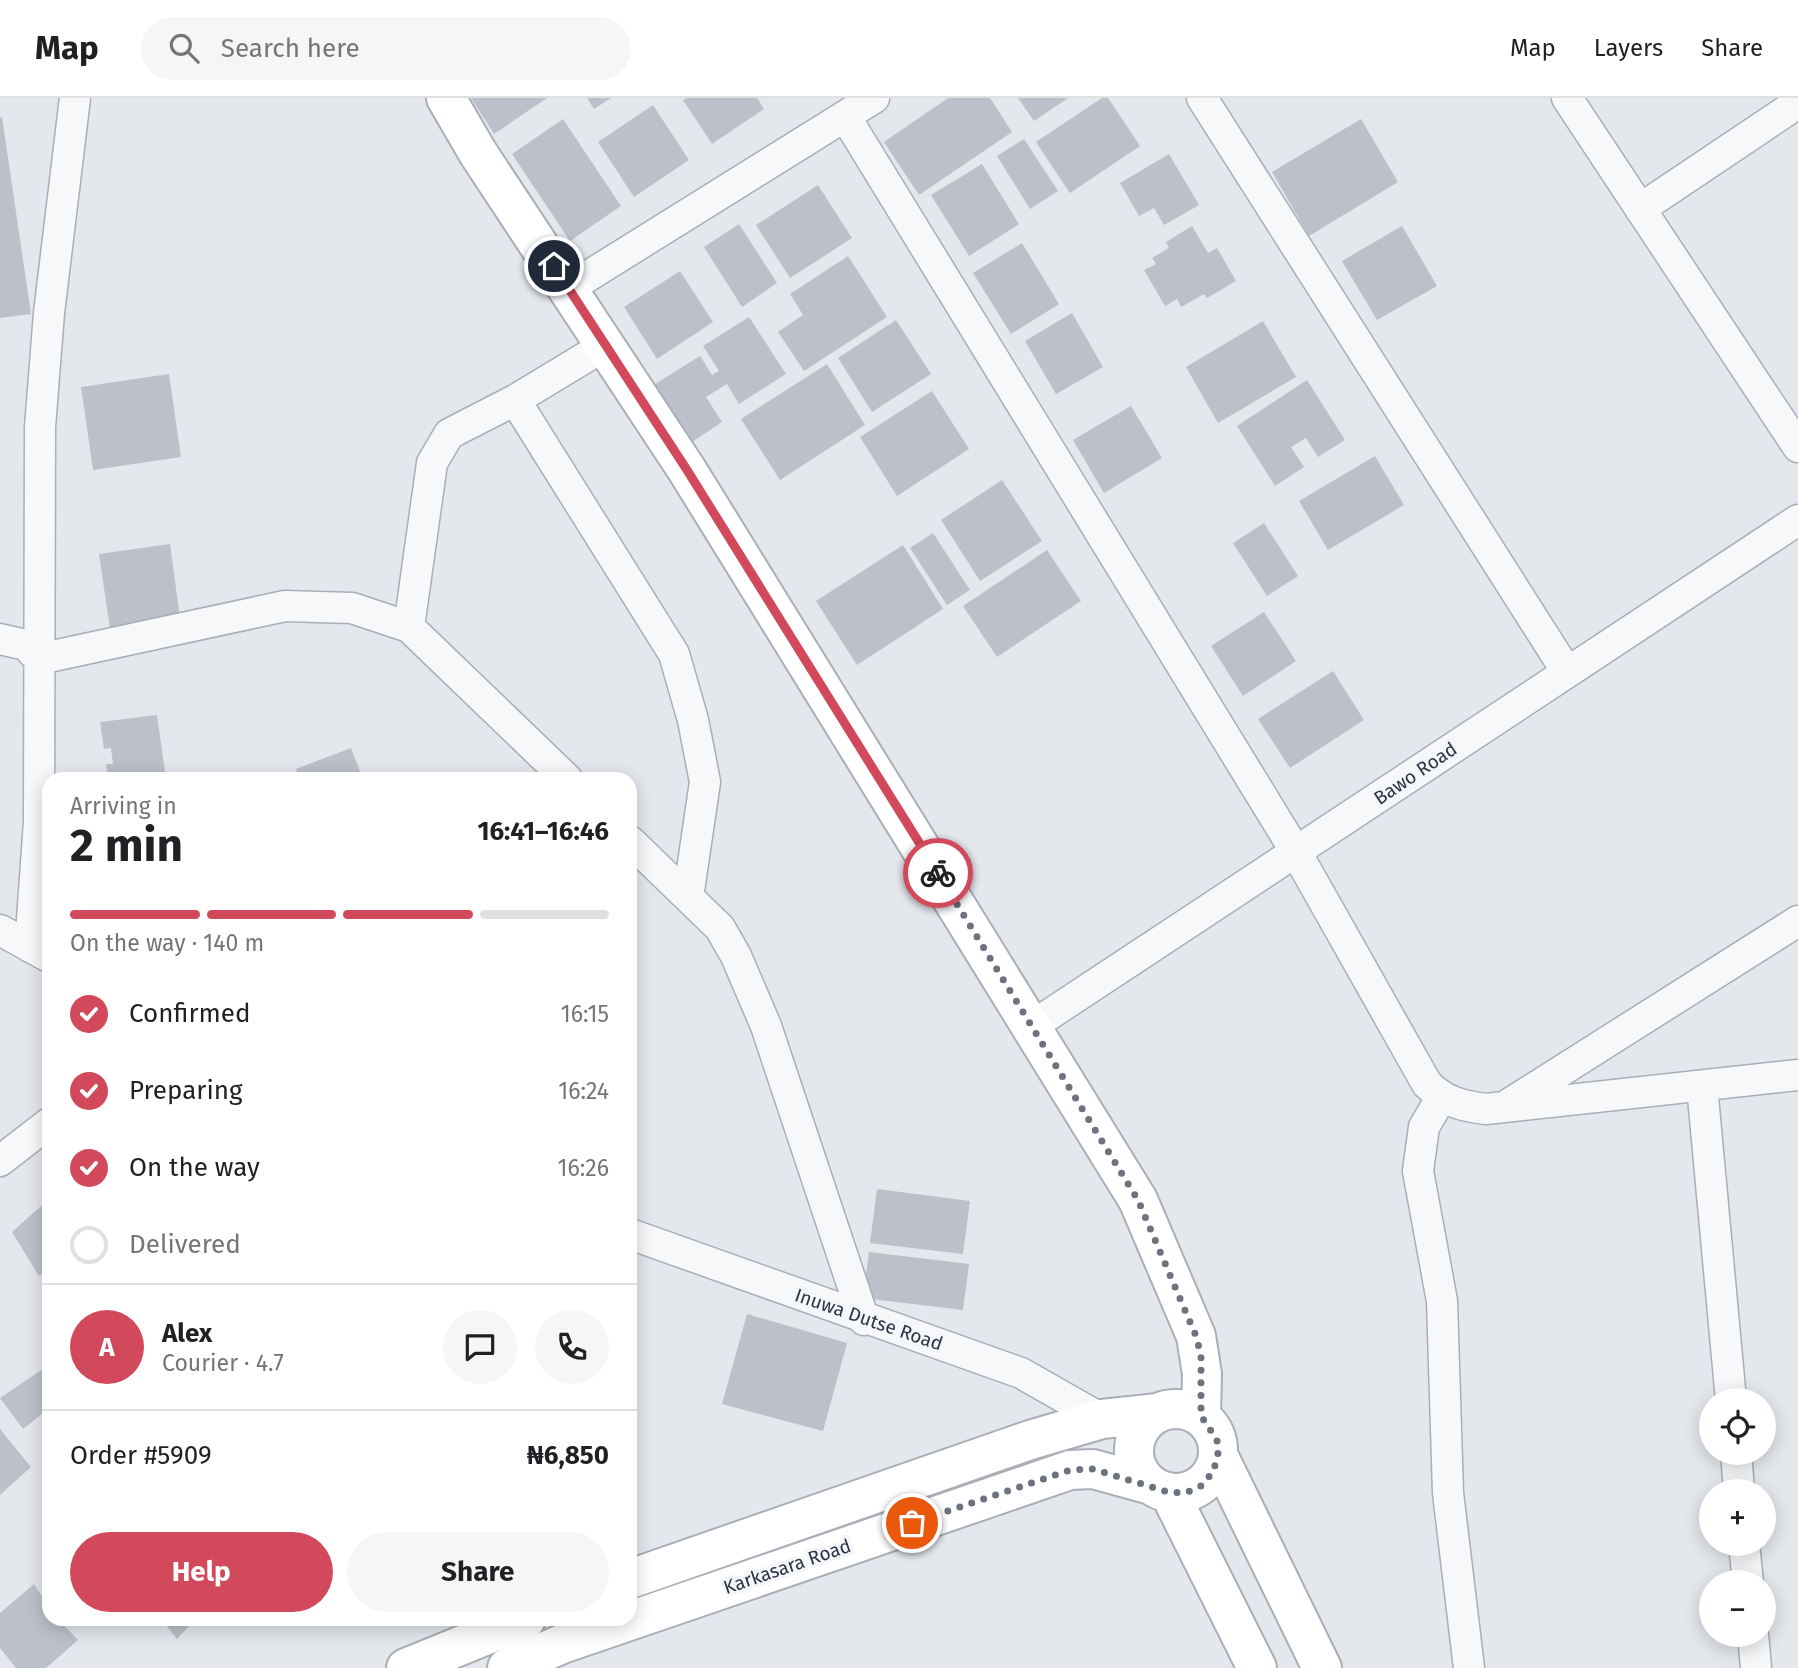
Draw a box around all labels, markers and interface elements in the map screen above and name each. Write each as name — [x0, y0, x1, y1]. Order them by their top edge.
search box — [141, 17, 631, 80]
text: Map — [35, 28, 99, 68]
icon: search — [165, 29, 203, 67]
text: Search here — [221, 33, 360, 64]
text: Map — [1510, 34, 1556, 62]
text: Layers — [1594, 34, 1663, 62]
text: Share — [1701, 34, 1763, 62]
pin — [524, 236, 584, 296]
icon: home — [535, 247, 573, 285]
street label: Bawo Road — [1369, 737, 1461, 810]
text: Arriving in — [70, 792, 177, 820]
text: 16:41–16:46 — [477, 816, 609, 847]
text: 2 min — [70, 818, 183, 873]
courier — [903, 838, 973, 908]
icon: bike — [919, 854, 957, 892]
text: On the way · 140 m — [70, 929, 264, 957]
icon: check — [70, 995, 108, 1033]
text: Confirmed — [129, 998, 250, 1029]
text: 16:15 — [561, 1000, 609, 1028]
icon: check — [70, 1072, 108, 1110]
text: Preparing — [129, 1075, 242, 1106]
text: 16:24 — [558, 1077, 609, 1105]
icon: check — [70, 1149, 108, 1187]
text: On the way — [129, 1152, 260, 1183]
text: 16:26 — [558, 1154, 609, 1182]
text: Delivered — [129, 1229, 241, 1260]
street label: Inuwa Dutse Road — [792, 1283, 946, 1356]
button: chat — [443, 1310, 517, 1384]
button: phone — [535, 1310, 609, 1384]
text: Alex — [162, 1318, 212, 1349]
text: A — [99, 1332, 115, 1363]
text: Courier · 4.7 — [162, 1349, 284, 1377]
map controls — [1699, 1388, 1776, 1647]
button: locate — [1699, 1388, 1776, 1465]
text: Order #5909 — [70, 1440, 212, 1471]
text: ₦6,850 — [527, 1440, 609, 1471]
button: + — [1699, 1479, 1776, 1556]
pin — [882, 1493, 942, 1553]
icon: bag — [893, 1504, 931, 1542]
button: Help — [70, 1532, 333, 1612]
button: Share — [347, 1532, 609, 1612]
street label: Karkasara Road — [720, 1534, 854, 1599]
button: − — [1699, 1570, 1776, 1647]

